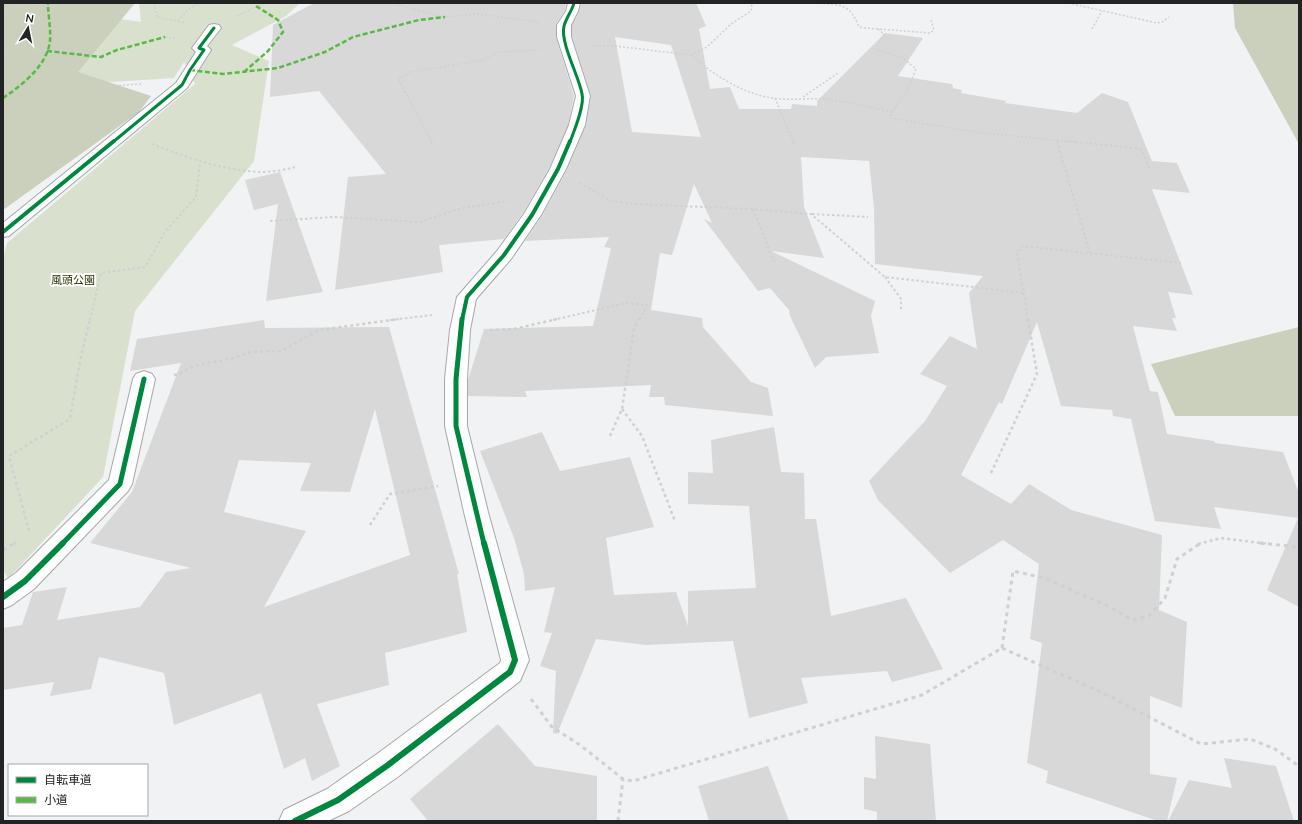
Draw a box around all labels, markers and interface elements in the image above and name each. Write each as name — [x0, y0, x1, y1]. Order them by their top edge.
north arrow — [8, 8, 48, 48]
text: N — [24, 11, 35, 27]
park label: 風頭公園 — [51, 273, 95, 288]
legend — [8, 764, 148, 816]
text: 自転車道 — [44, 772, 92, 788]
text: 小道 — [44, 792, 68, 808]

